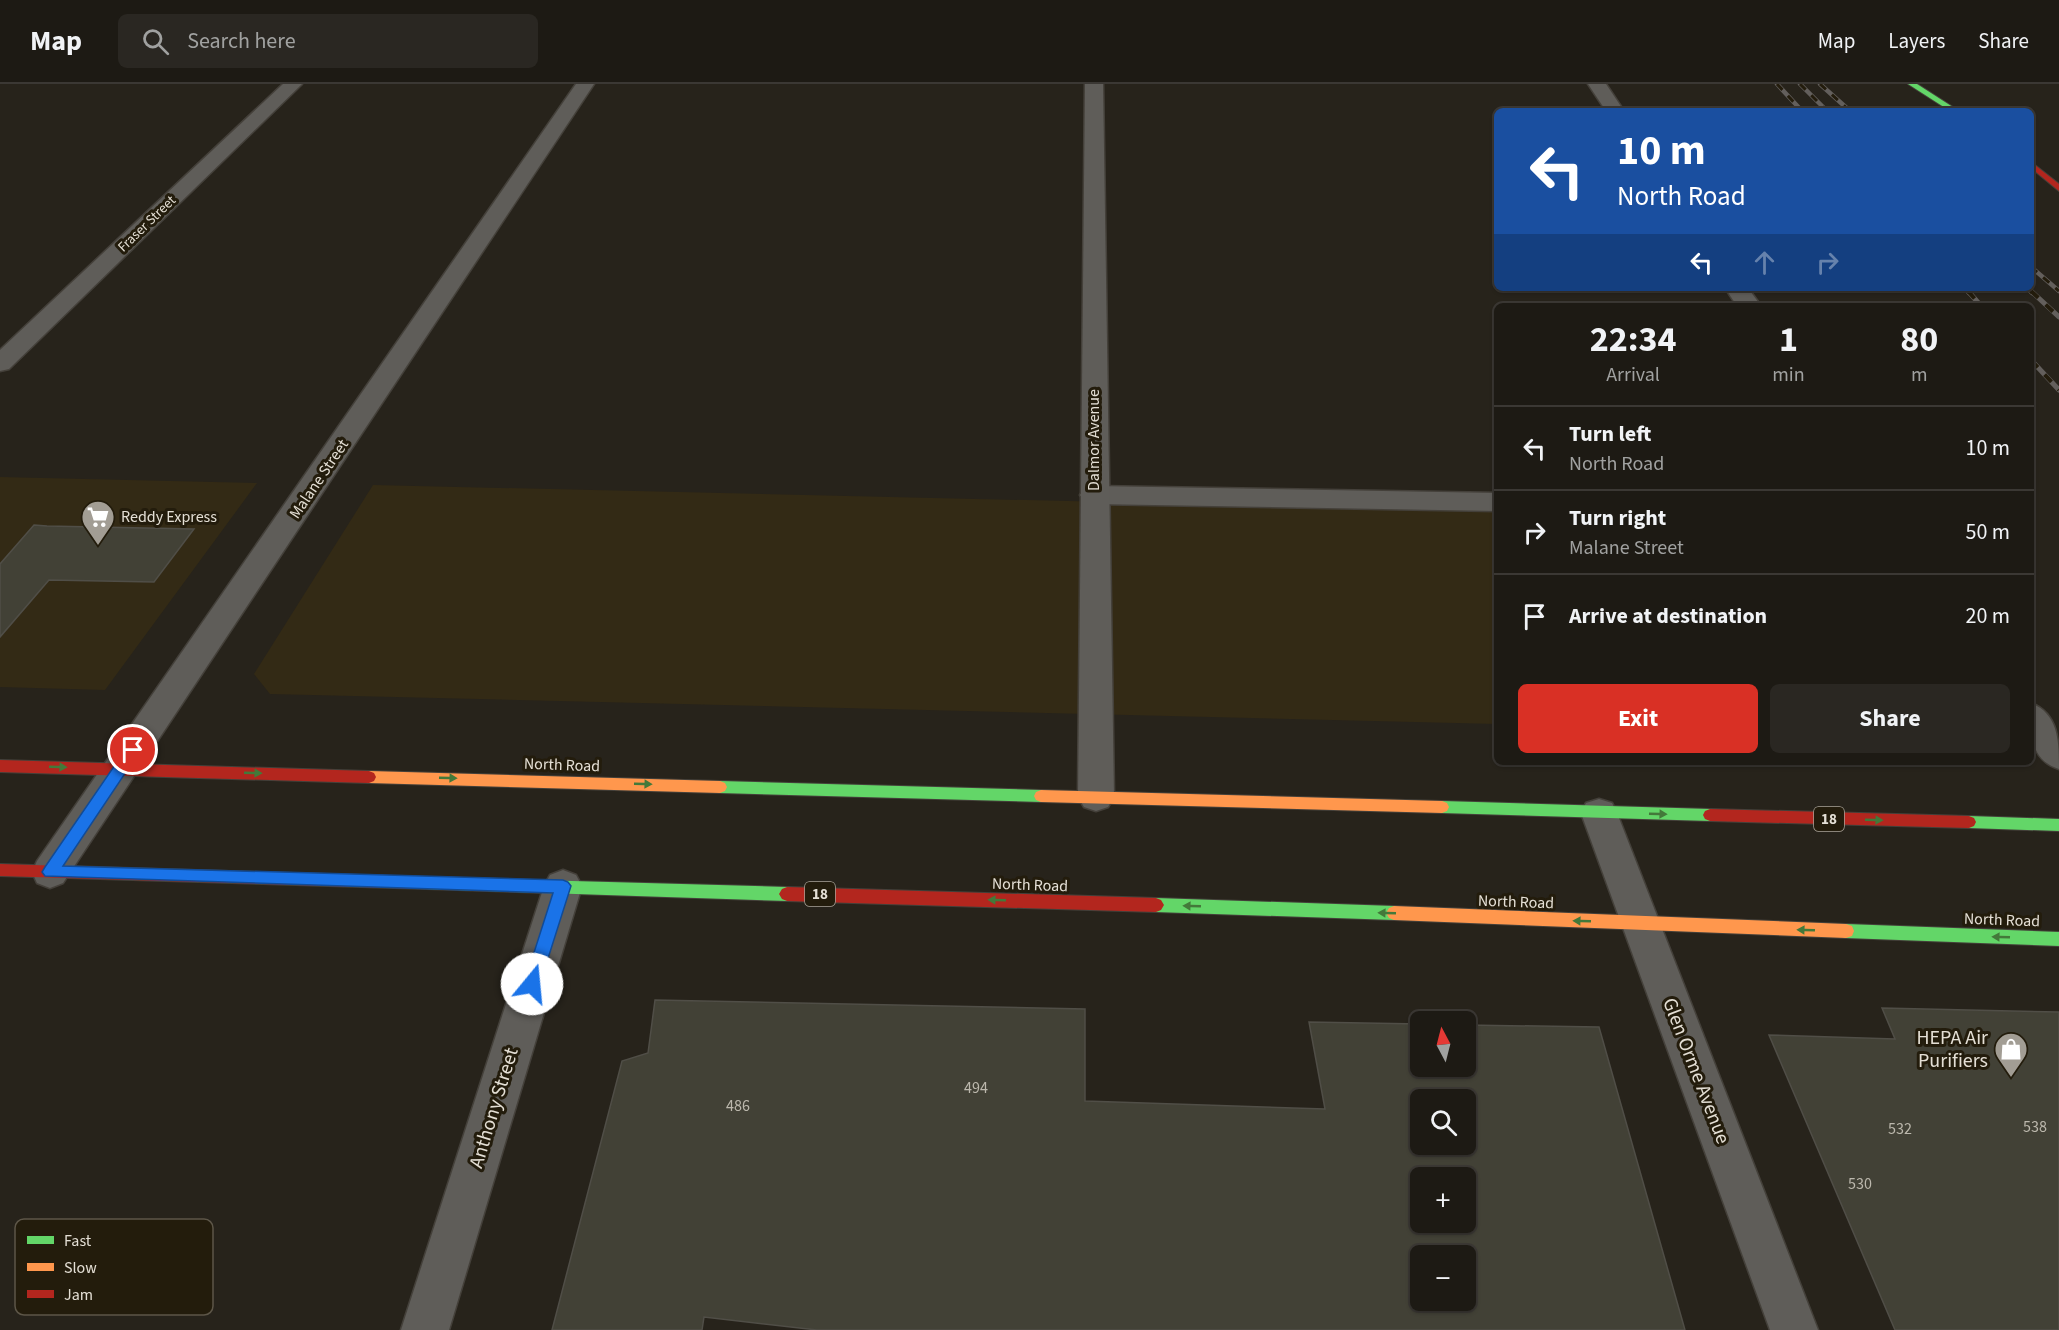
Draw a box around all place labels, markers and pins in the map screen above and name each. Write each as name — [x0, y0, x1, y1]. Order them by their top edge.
supermarket icon: Reddy Express — [80, 499, 116, 546]
place label: Reddy Express — [121, 506, 217, 528]
pin — [107, 724, 158, 775]
place label: HEPA Air Purifiers — [1916, 1024, 1988, 1075]
shop icon: HEPA Air Purifiers — [1993, 1031, 2029, 1078]

